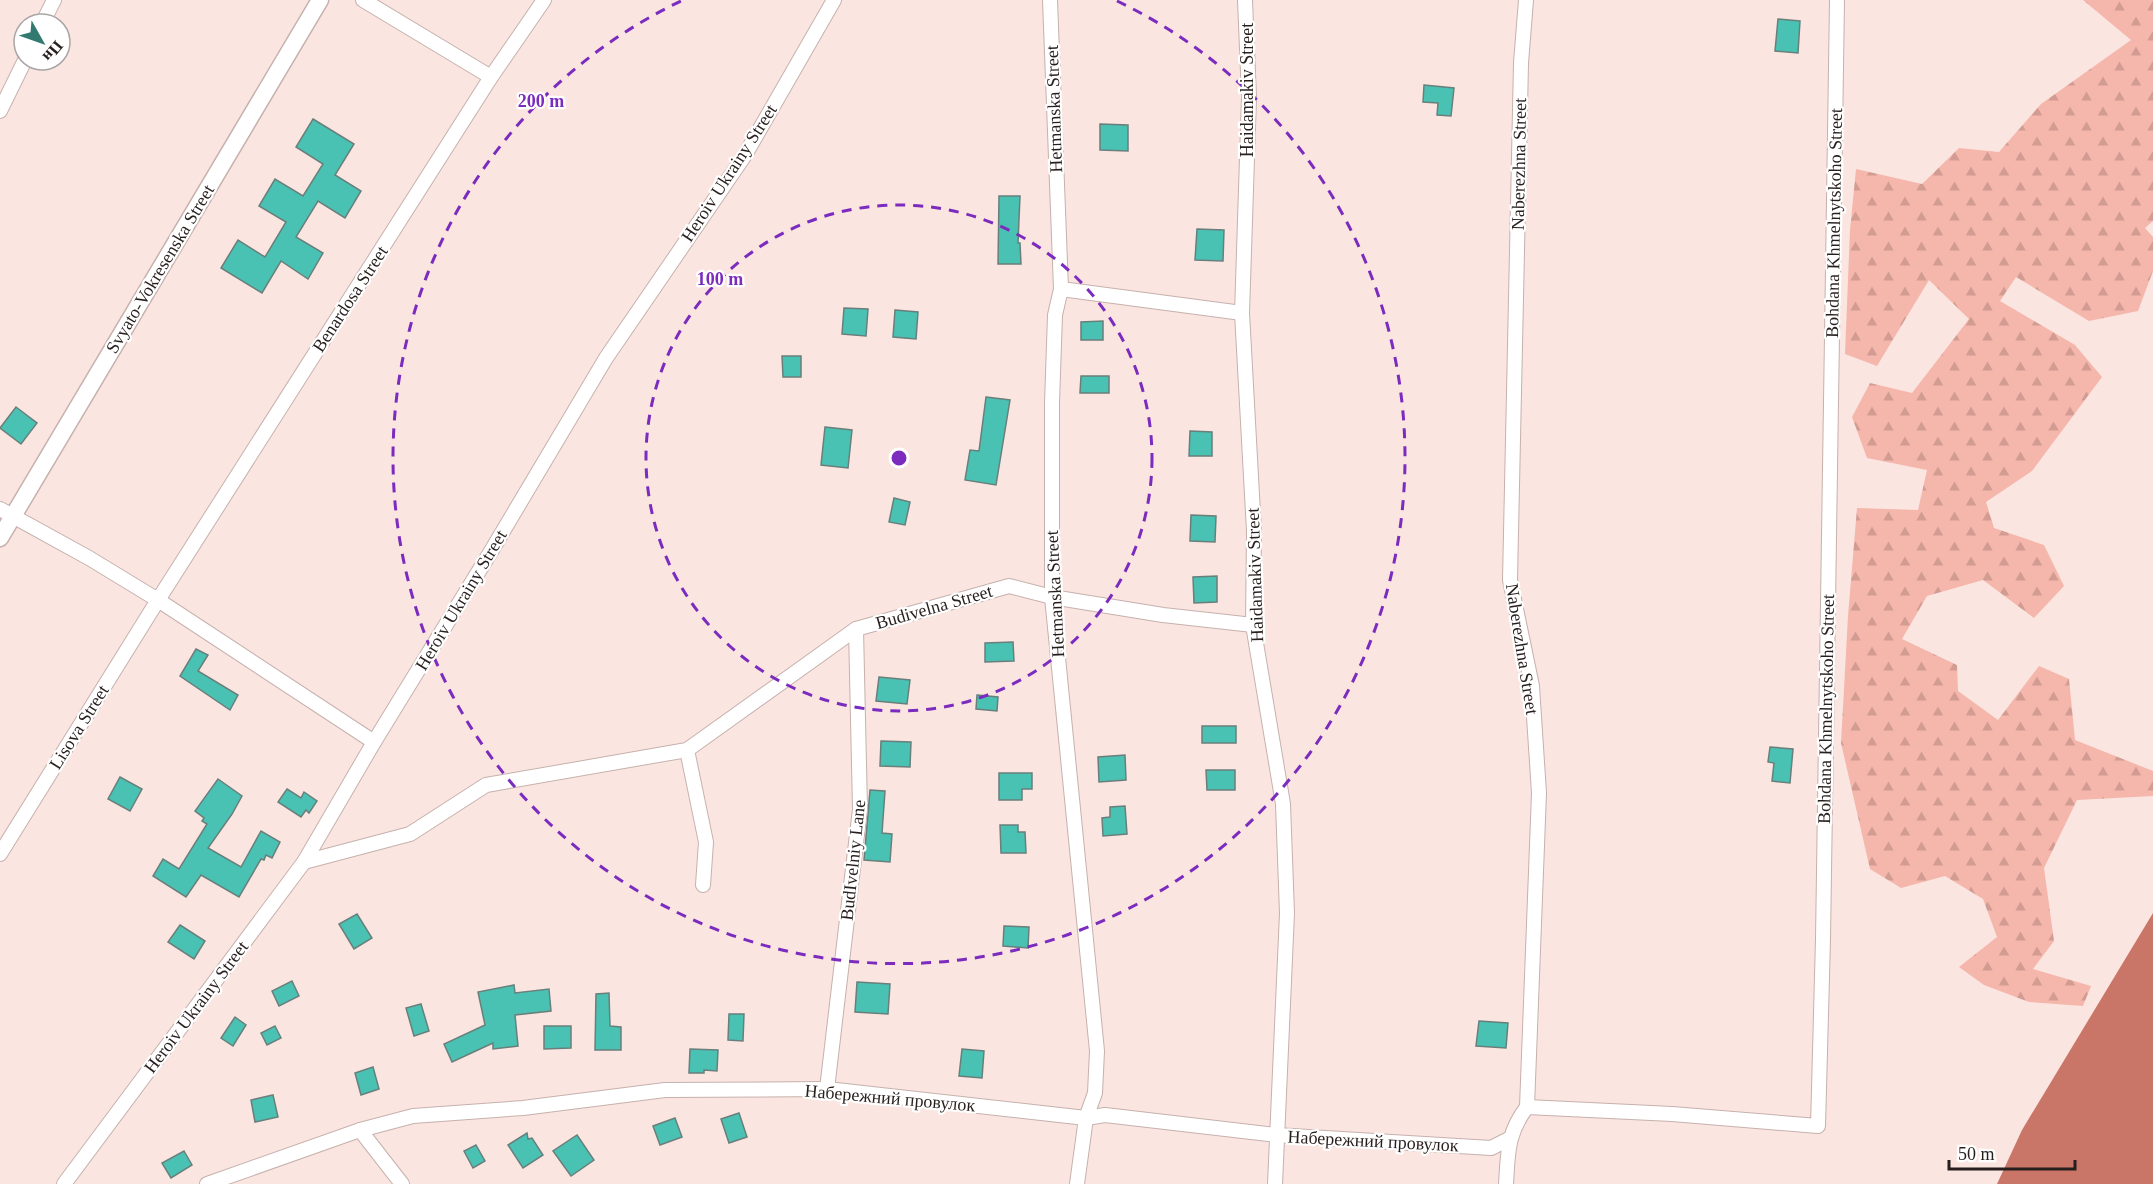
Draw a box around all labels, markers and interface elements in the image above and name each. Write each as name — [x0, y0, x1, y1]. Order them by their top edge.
north arrow — [12, 12, 72, 72]
street label: Haidamakiv Street — [1237, 23, 1257, 157]
text: Пн — [40, 38, 67, 65]
street label: Hetmanska Street — [1042, 45, 1066, 173]
text: 200 m — [518, 91, 564, 111]
street label: Naberezhna Street — [1508, 98, 1530, 230]
street label: Heroiv Ukrainy Street — [677, 100, 781, 246]
street label: Bohdana Khmelnytskoho Street — [1822, 108, 1846, 338]
street label: Svyato-Vokresenska Street — [102, 181, 218, 357]
street label: Benardosa Street — [308, 242, 392, 356]
text: 100 m — [697, 269, 743, 289]
centre of rings — [889, 448, 909, 468]
street label: Haidamakiv Street — [1243, 507, 1267, 643]
street label: Heroiv Ukrainy Street — [411, 526, 511, 674]
street label: Hetmanska Street — [1042, 530, 1068, 658]
street label: Budivelna Street — [873, 581, 995, 633]
street label: Naberezhna Street — [1502, 582, 1542, 716]
street label: Bohdana Khmelnytskoho Street — [1814, 594, 1838, 824]
street label: Lisova Street — [45, 681, 113, 773]
street label: BudIvelniy Lane — [837, 799, 869, 921]
street label: Heroiv Ukrainy Street — [140, 937, 252, 1077]
street label: Набережний провулок — [804, 1081, 976, 1115]
street label: Набережний провулок — [1287, 1127, 1459, 1155]
scale bar — [1949, 1133, 2075, 1171]
text: 50 m — [1958, 1144, 1995, 1164]

